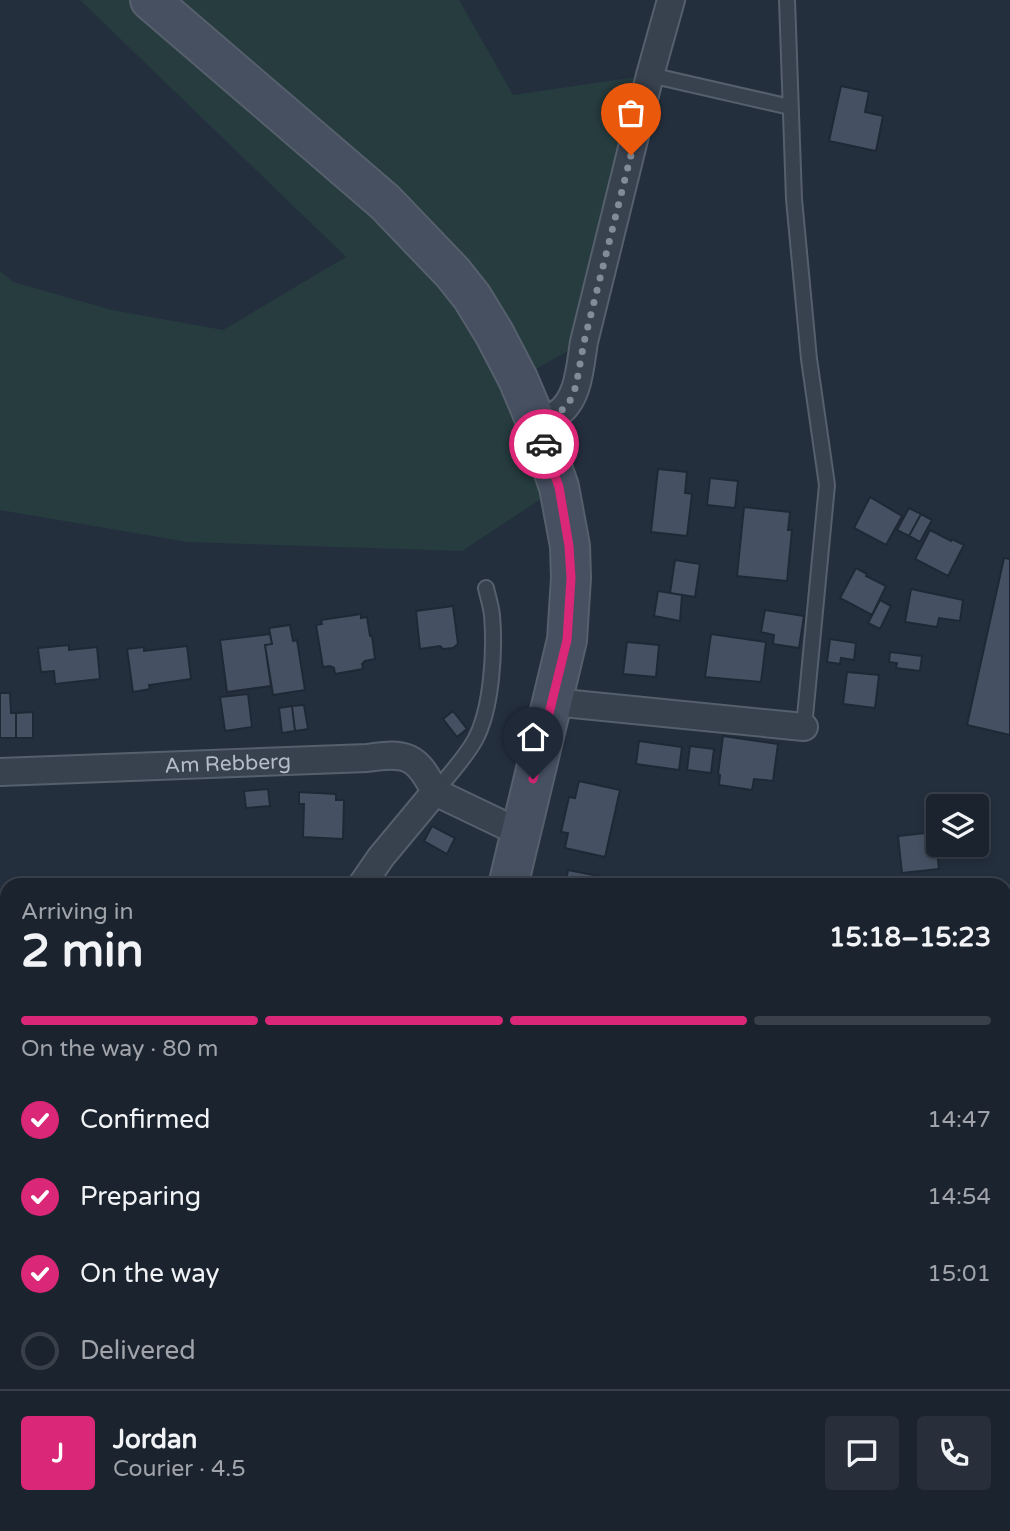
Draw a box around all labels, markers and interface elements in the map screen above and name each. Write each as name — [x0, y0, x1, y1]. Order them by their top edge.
pin — [601, 83, 661, 155]
icon: bag — [612, 94, 650, 132]
courier — [509, 409, 579, 479]
icon: car — [525, 425, 563, 463]
pin — [503, 707, 563, 779]
icon: home — [514, 718, 552, 756]
street label: Am Rebberg — [164, 749, 292, 779]
map controls — [926, 794, 989, 857]
button: layers — [926, 794, 989, 857]
text: Arriving in — [21, 898, 134, 926]
text: 15:18–15:23 — [829, 922, 991, 953]
text: 2 min — [21, 924, 144, 979]
text: On the way · 80 m — [21, 1035, 218, 1063]
icon: check — [21, 1101, 59, 1139]
text: Confirmed — [80, 1104, 210, 1135]
text: 14:47 — [927, 1106, 991, 1134]
icon: check — [21, 1178, 59, 1216]
text: Preparing — [80, 1181, 201, 1212]
text: 14:54 — [927, 1183, 991, 1211]
icon: check — [21, 1255, 59, 1293]
text: On the way — [80, 1258, 220, 1289]
text: 15:01 — [927, 1260, 991, 1288]
text: Delivered — [80, 1335, 196, 1366]
button: chat — [825, 1416, 899, 1490]
button: phone — [917, 1416, 991, 1490]
text: Jordan — [113, 1424, 197, 1455]
text: J — [52, 1438, 64, 1469]
text: Courier · 4.5 — [113, 1455, 246, 1483]

